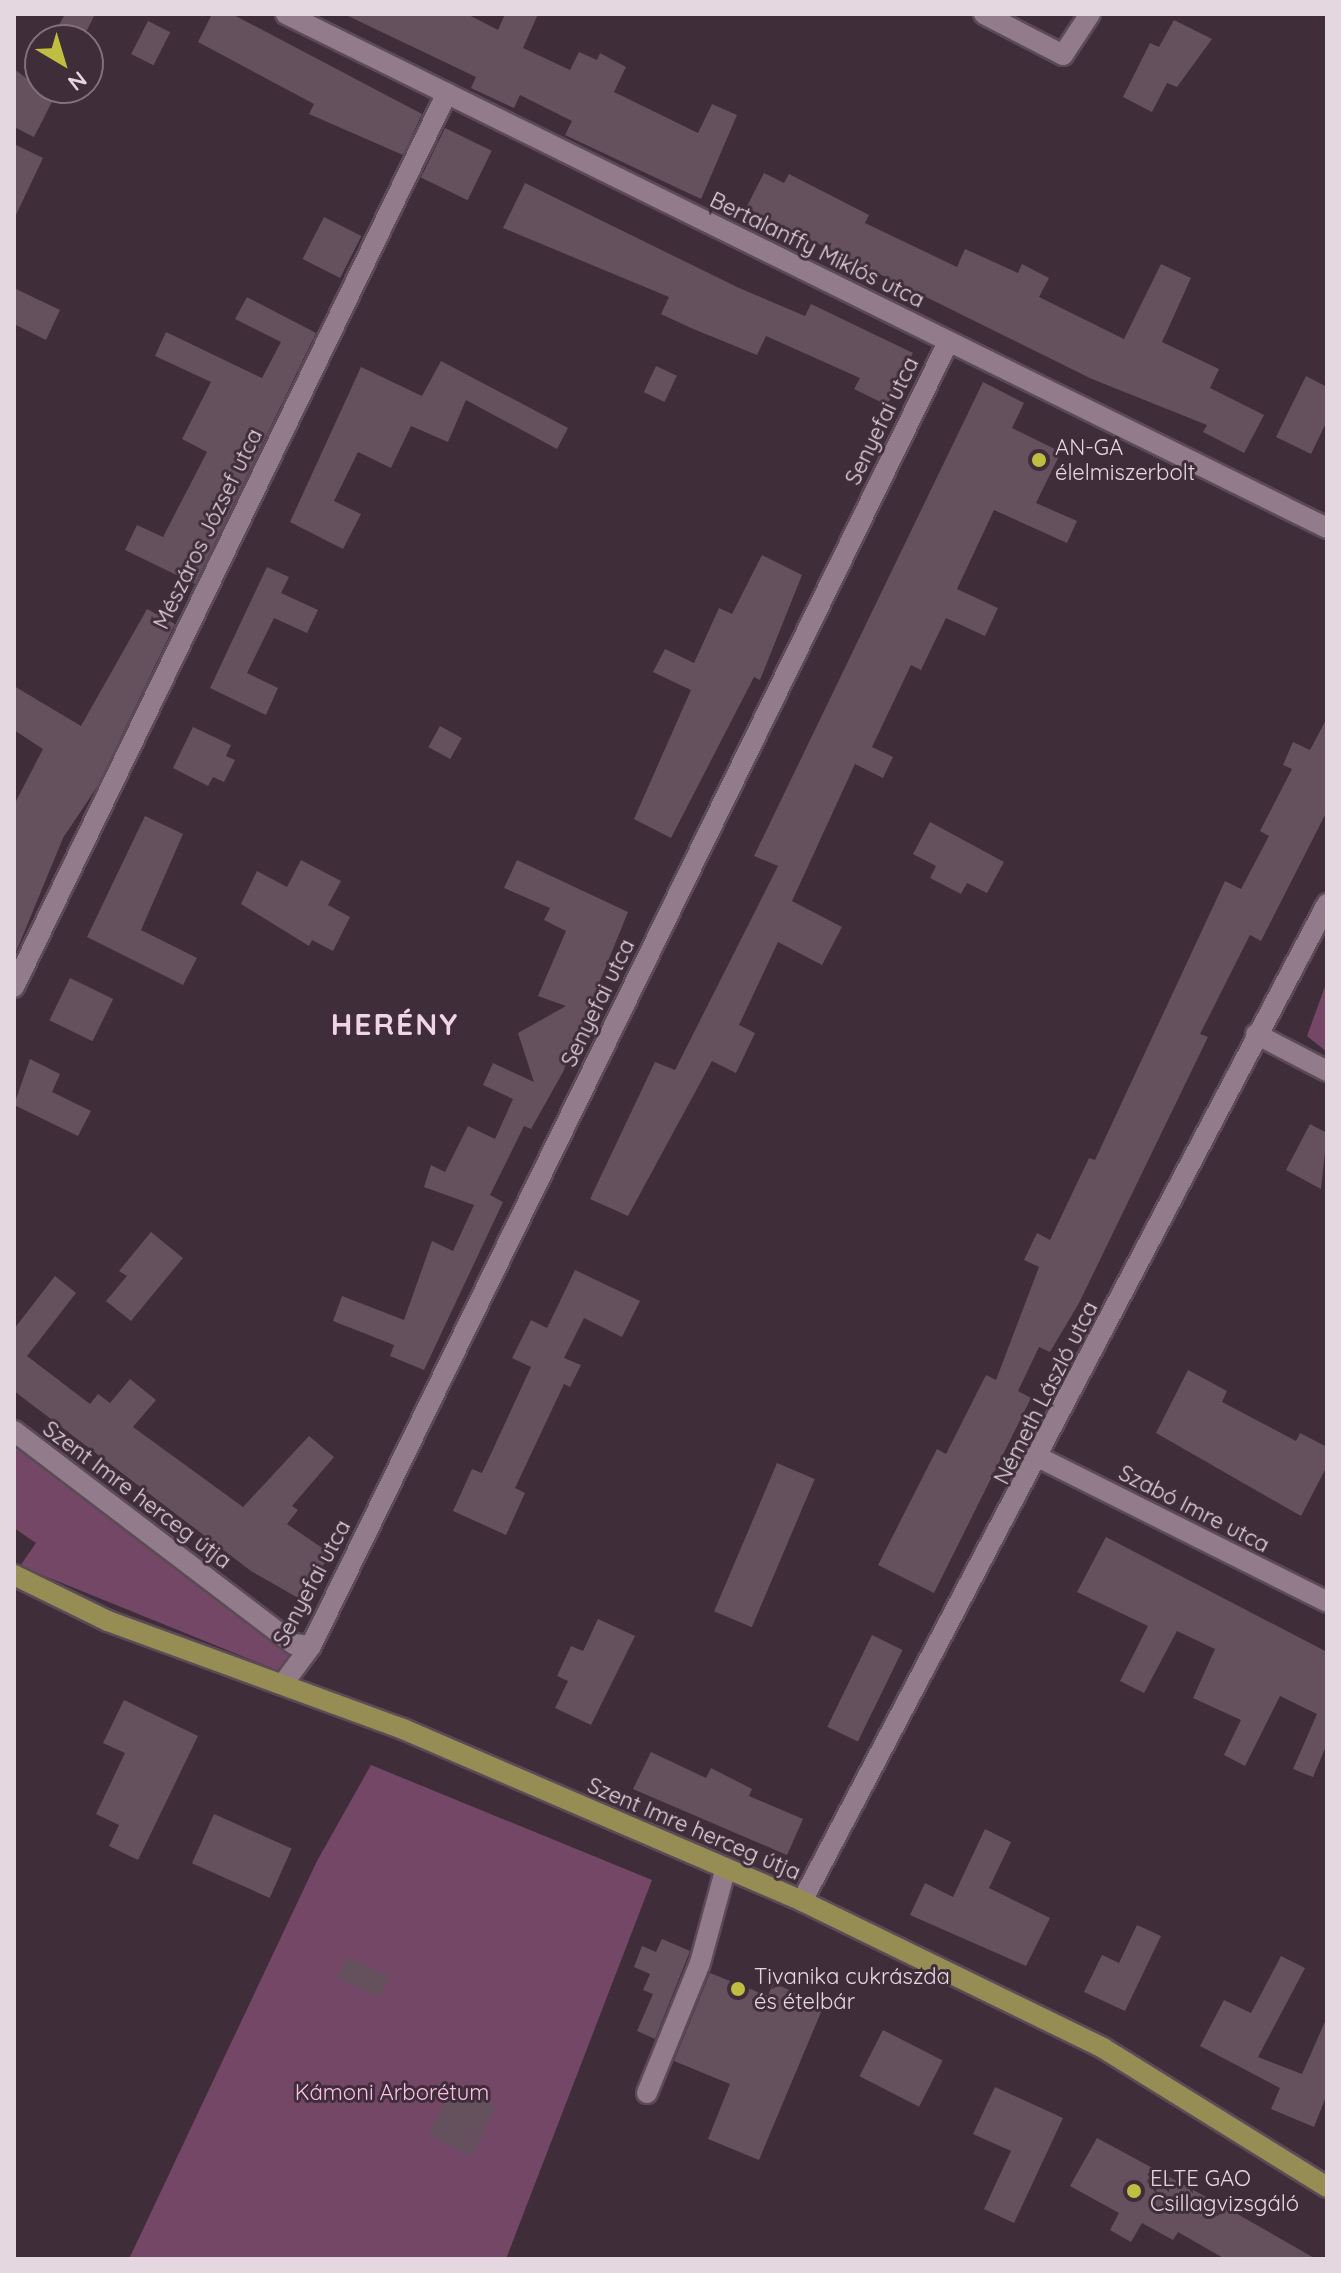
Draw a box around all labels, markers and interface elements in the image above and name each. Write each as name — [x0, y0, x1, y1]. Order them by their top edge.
north arrow — [24, 24, 104, 104]
text: N — [63, 65, 93, 97]
street label: Bertalanffy Miklós utca — [705, 187, 929, 313]
street label: Senyefai utca — [840, 353, 924, 489]
street label: Mészáros József utca — [148, 424, 268, 634]
place label: AN-GA élelmiszerbolt — [1055, 434, 1195, 486]
marker: AN-GA élelmiszerbolt — [1030, 451, 1048, 469]
street label: Senyefai utca — [556, 935, 640, 1071]
district label: HERÉNY — [331, 1006, 459, 1042]
street label: Németh László utca — [988, 1297, 1104, 1489]
street label: Szent Imre herceg útja — [38, 1416, 236, 1574]
street label: Szabó Imre utca — [1114, 1460, 1274, 1558]
street label: Senyefai utca — [268, 1516, 356, 1650]
street label: Szent Imre herceg útja — [583, 1772, 805, 1886]
place label: Tivanika cukrászda és ételbár — [754, 1963, 950, 2014]
marker: Tivanika cukrászda és ételbár — [729, 1980, 747, 1998]
park label: Kámoni Arborétum — [295, 2080, 489, 2106]
place label: ELTE GAO Csillagvizsgáló — [1150, 2165, 1299, 2216]
marker: ELTE GAO Csillagvizsgáló — [1125, 2182, 1143, 2200]

